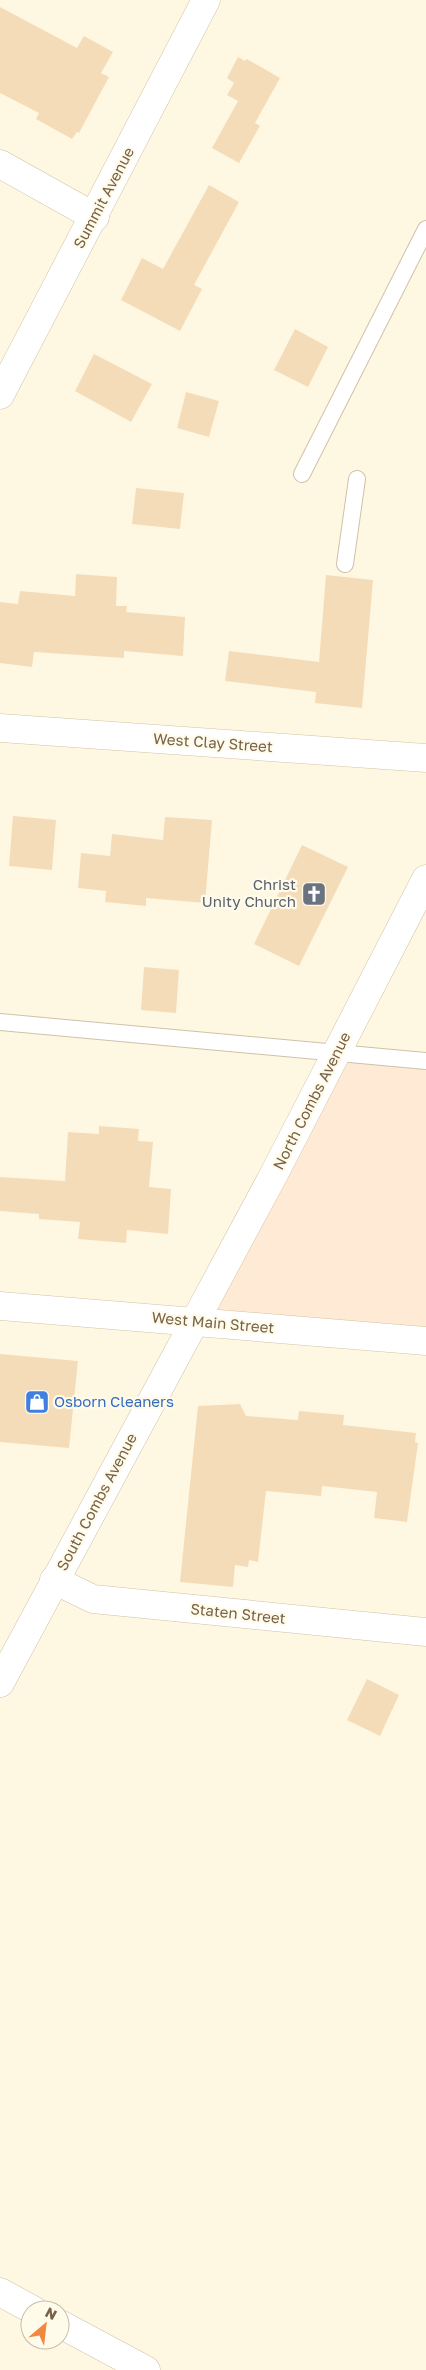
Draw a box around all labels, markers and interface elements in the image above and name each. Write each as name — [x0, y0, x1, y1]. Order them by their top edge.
street label: Summit Avenue — [69, 144, 137, 251]
street label: West Clay Street — [153, 729, 274, 755]
place label: Christ Unity Church — [202, 875, 296, 910]
church icon: Christ Unity Church — [301, 881, 327, 907]
street label: North Combs Avenue — [269, 1029, 354, 1172]
street label: West Main Street — [151, 1308, 275, 1336]
shop icon: Osborn Cleaners — [24, 1389, 50, 1415]
place label: Osborn Cleaners — [54, 1392, 174, 1410]
street label: South Combs Avenue — [52, 1430, 140, 1573]
street label: Staten Street — [190, 1599, 287, 1627]
north arrow — [20, 2300, 70, 2350]
text: N — [43, 2303, 60, 2323]

